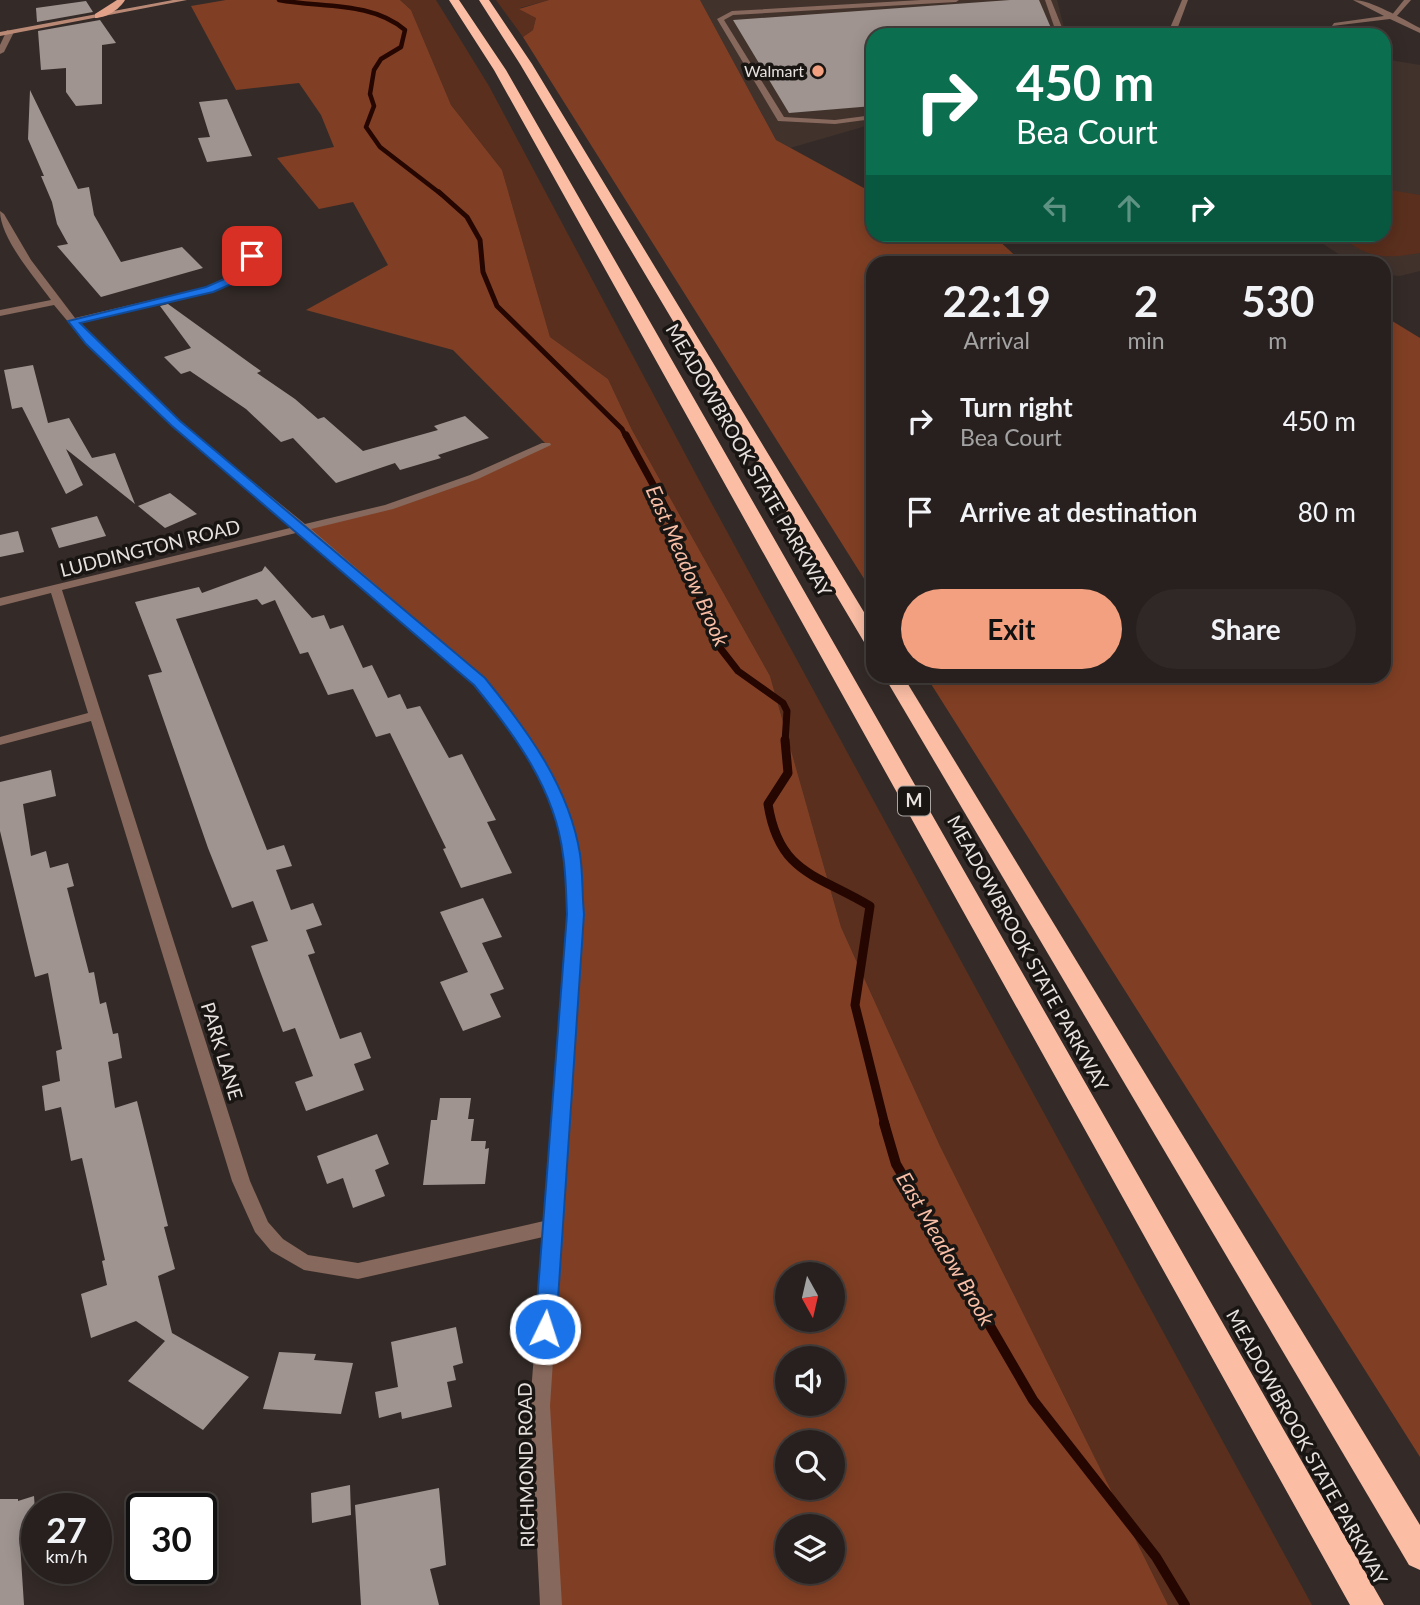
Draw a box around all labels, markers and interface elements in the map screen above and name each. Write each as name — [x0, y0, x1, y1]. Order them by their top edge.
text: 450 m — [1016, 53, 1154, 111]
icon: right — [901, 56, 992, 147]
place label: Walmart — [744, 61, 804, 80]
marker: Walmart — [810, 63, 826, 79]
text: Bea Court — [1016, 112, 1158, 151]
icon: left — [1037, 189, 1075, 227]
icon: ahead — [1110, 189, 1148, 227]
icon: right — [1183, 189, 1221, 227]
pin — [222, 226, 282, 286]
icon: arrive — [233, 237, 271, 275]
text: 22:19 — [943, 276, 1051, 326]
text: 2 — [1134, 276, 1158, 326]
text: 530 — [1241, 276, 1314, 326]
street label: MEADOWBROOK STATE PARKWAY — [662, 319, 837, 600]
text: Arrival — [964, 326, 1030, 354]
text: min — [1127, 326, 1165, 354]
text: m — [1268, 326, 1287, 354]
text: Turn right — [960, 391, 1073, 423]
icon: right — [901, 402, 939, 440]
text: 450 m — [1283, 405, 1356, 437]
text: Bea Court — [960, 423, 1062, 451]
water label: East Meadow Brook — [642, 481, 735, 651]
icon: arrive — [901, 493, 939, 531]
text: Arrive at destination — [960, 496, 1197, 528]
text: 80 m — [1298, 496, 1356, 528]
street label: LUDDINGTON ROAD — [57, 514, 242, 581]
button: Exit — [901, 589, 1122, 669]
button: Share — [1136, 589, 1356, 669]
road number: M — [898, 786, 930, 816]
street label: MEADOWBROOK STATE PARKWAY — [943, 811, 1114, 1095]
street label: PARK LANE — [197, 999, 248, 1102]
water label: East Meadow Brook — [892, 1167, 1001, 1331]
north arrow — [775, 1262, 845, 1332]
map controls — [775, 1262, 845, 1584]
position arrow — [508, 1292, 582, 1366]
street label: MEADOWBROOK STATE PARKWAY — [1222, 1305, 1393, 1589]
button: sound — [775, 1346, 845, 1416]
street label: RICHMOND ROAD — [513, 1382, 538, 1548]
button: search — [775, 1430, 845, 1500]
speed limit sign: 30 — [126, 1493, 217, 1584]
text: 27 — [46, 1508, 87, 1550]
button: layers — [775, 1514, 845, 1584]
text: km/h — [45, 1545, 88, 1567]

